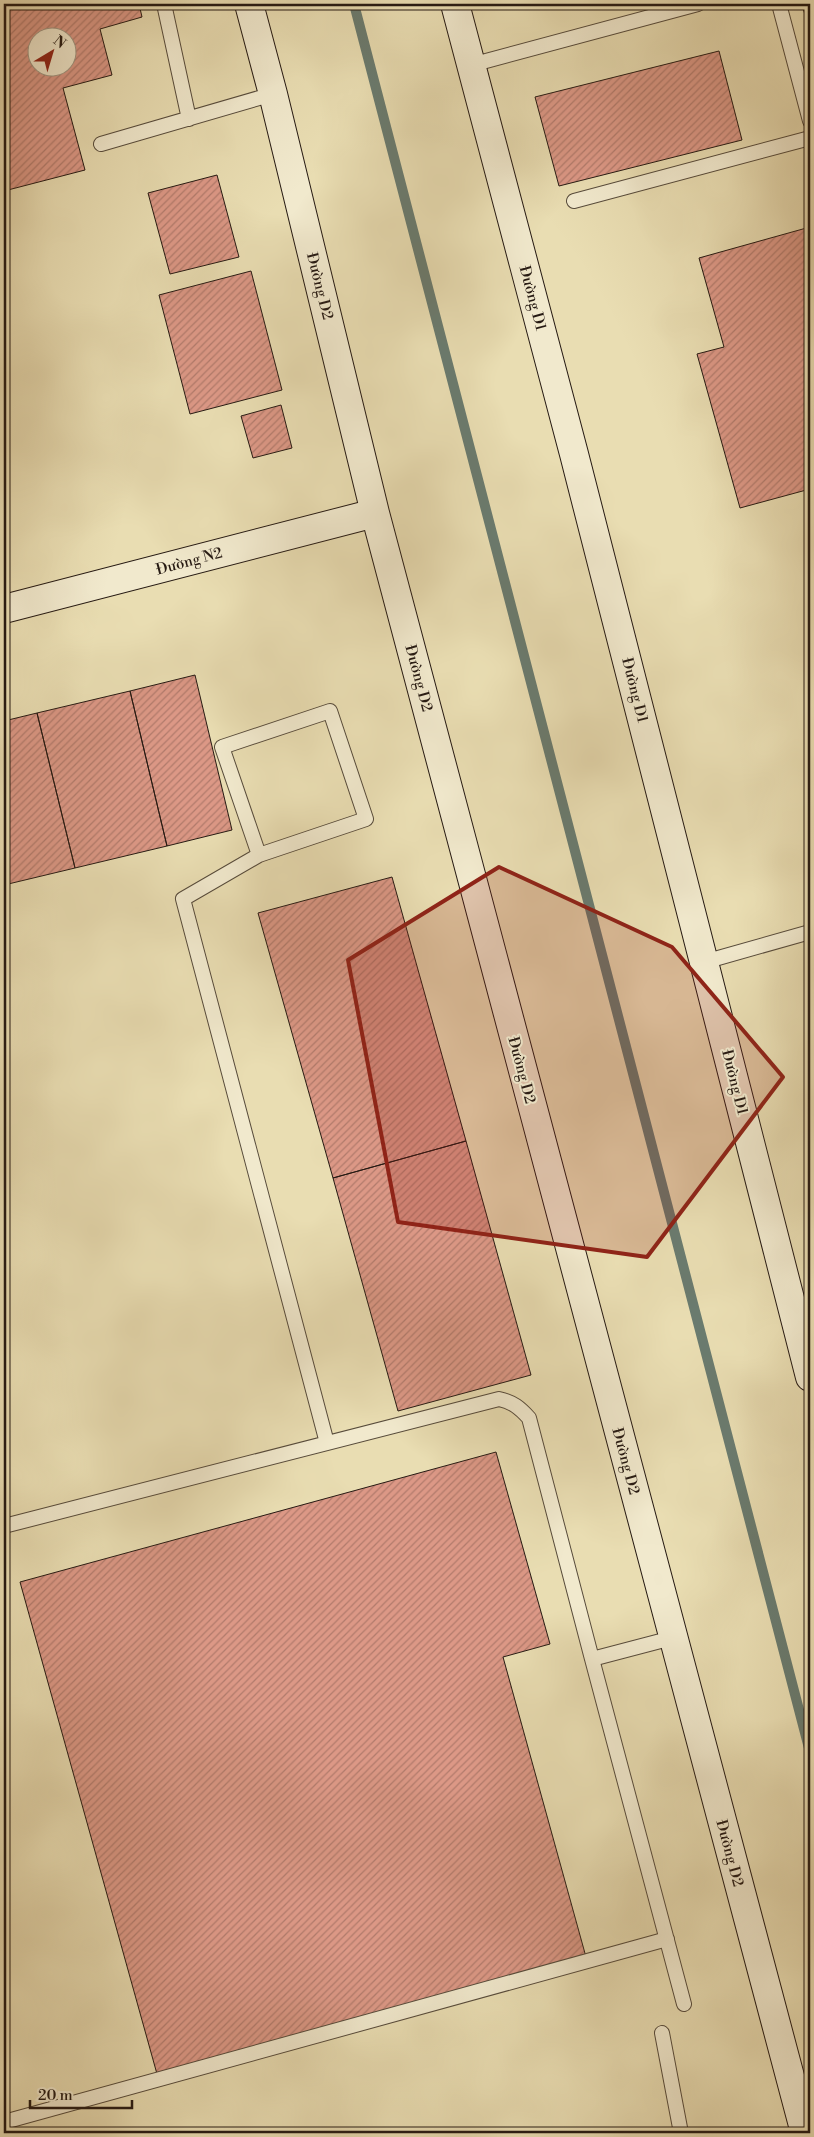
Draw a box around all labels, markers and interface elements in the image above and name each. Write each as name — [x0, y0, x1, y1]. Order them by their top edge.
north arrow — [28, 28, 78, 78]
text: N — [49, 32, 69, 53]
street label: Đường D2 — [302, 251, 337, 322]
street label: Đường D1 — [515, 264, 550, 333]
street label: Đường N2 — [154, 543, 225, 579]
street label: Đường D2 — [400, 643, 437, 714]
street label: Đường D1 — [617, 656, 652, 725]
street label: Đường D2 — [503, 1035, 540, 1106]
street label: Đường D1 — [717, 1048, 752, 1117]
street label: Đường D2 — [607, 1426, 644, 1497]
street label: Đường D2 — [711, 1818, 748, 1889]
scale bar — [30, 2077, 132, 2109]
text: 20 m — [38, 2086, 73, 2105]

